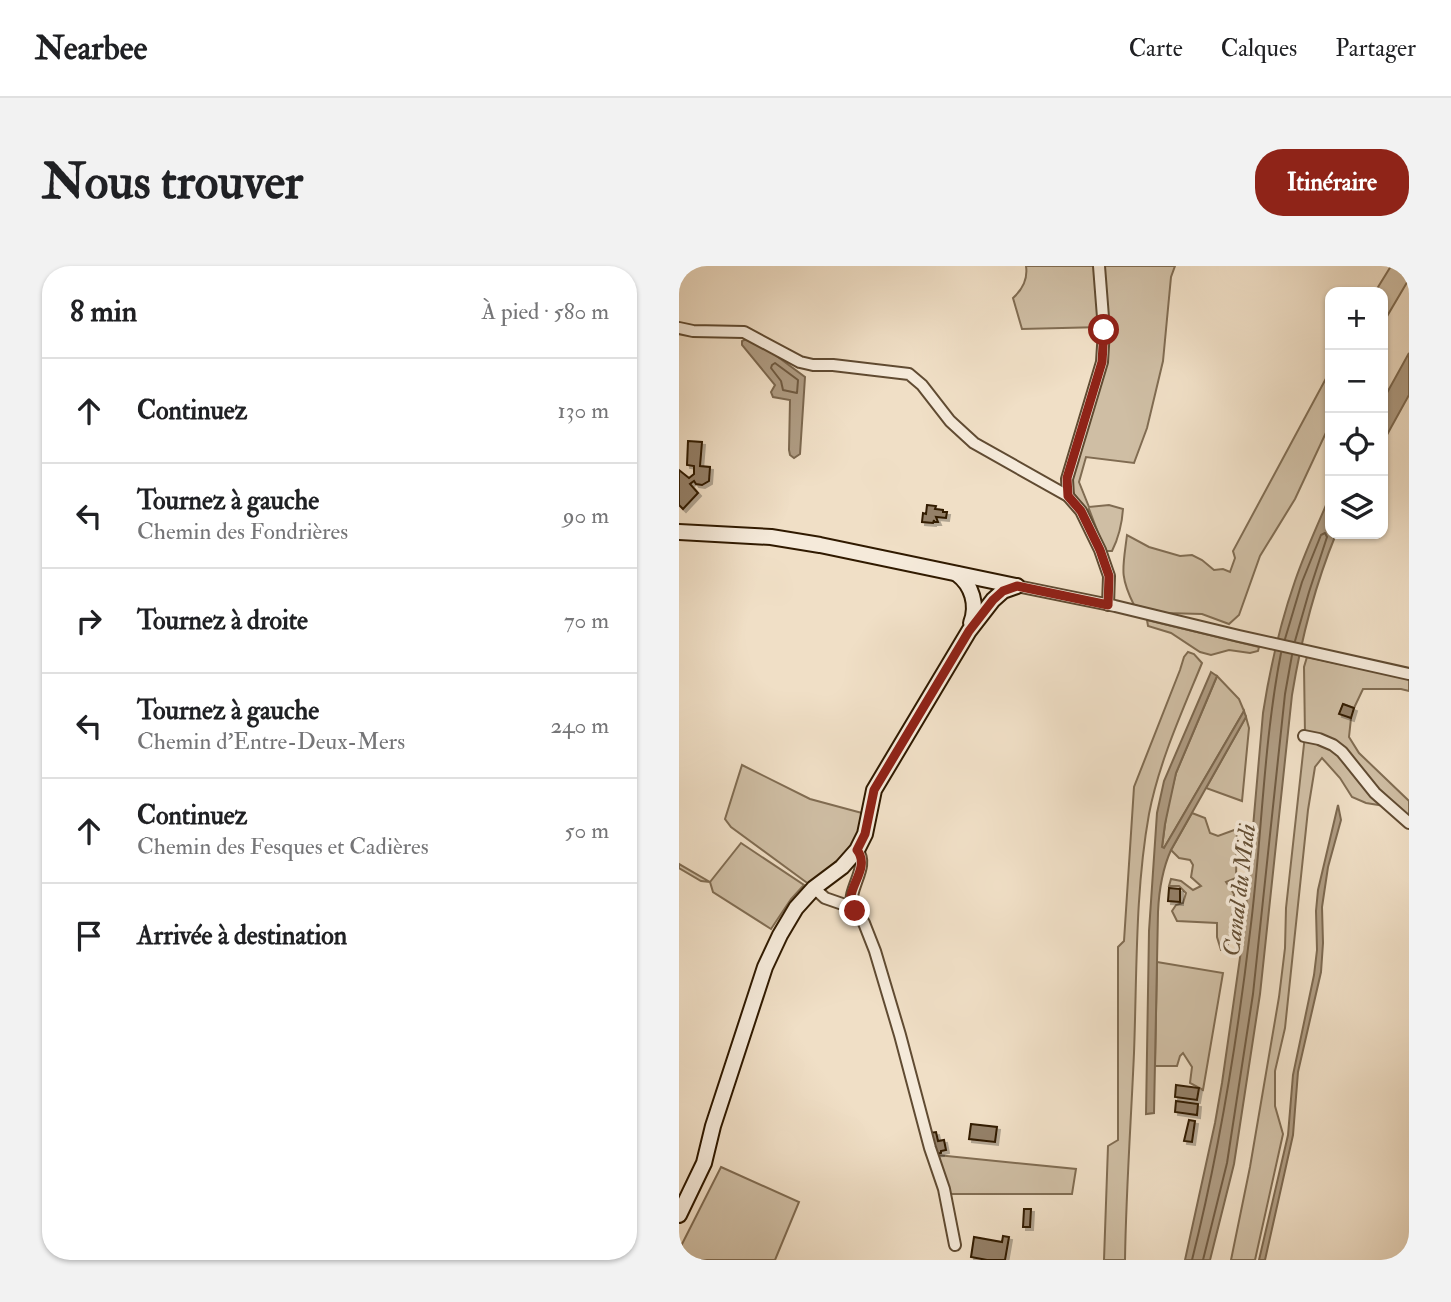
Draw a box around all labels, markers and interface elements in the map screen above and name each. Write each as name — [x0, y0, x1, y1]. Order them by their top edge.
text: Nearbee — [35, 28, 147, 69]
text: Carte — [1129, 33, 1183, 64]
text: Calques — [1221, 33, 1297, 64]
text: Partager — [1335, 33, 1416, 64]
button: Itinéraire — [1255, 149, 1409, 216]
text: Nous trouver — [42, 152, 303, 213]
map controls — [1325, 287, 1388, 539]
button: + — [1325, 287, 1388, 350]
text: 8 min — [70, 293, 137, 330]
text: À pied · 580 m — [482, 297, 609, 326]
route start — [1088, 314, 1119, 345]
button: − — [1325, 350, 1388, 413]
icon: ahead — [70, 392, 108, 430]
text: Continuez — [137, 395, 247, 427]
text: 130 m — [557, 396, 609, 425]
button: locate — [1325, 413, 1388, 476]
button: layers — [1325, 476, 1388, 539]
text: Tournez à gauche — [137, 485, 319, 517]
icon: left — [70, 497, 108, 535]
text: 90 m — [563, 501, 609, 530]
text: Chemin des Fondrières — [137, 517, 348, 546]
icon: right — [70, 602, 108, 640]
text: Tournez à droite — [137, 605, 308, 637]
text: 70 m — [564, 606, 609, 635]
text: Tournez à gauche — [137, 695, 319, 727]
icon: left — [70, 707, 108, 745]
text: 240 m — [550, 711, 609, 740]
text: Chemin d'Entre-Deux-Mers — [137, 727, 405, 756]
text: Continuez — [137, 800, 247, 832]
icon: ahead — [70, 812, 108, 850]
text: 50 m — [565, 816, 609, 845]
water label: Canal du Midi — [1216, 821, 1263, 958]
text: Chemin des Fesques et Cadières — [137, 832, 429, 861]
route end — [839, 895, 870, 926]
icon: arrive — [70, 917, 108, 955]
text: Arrivée à destination — [137, 920, 347, 952]

